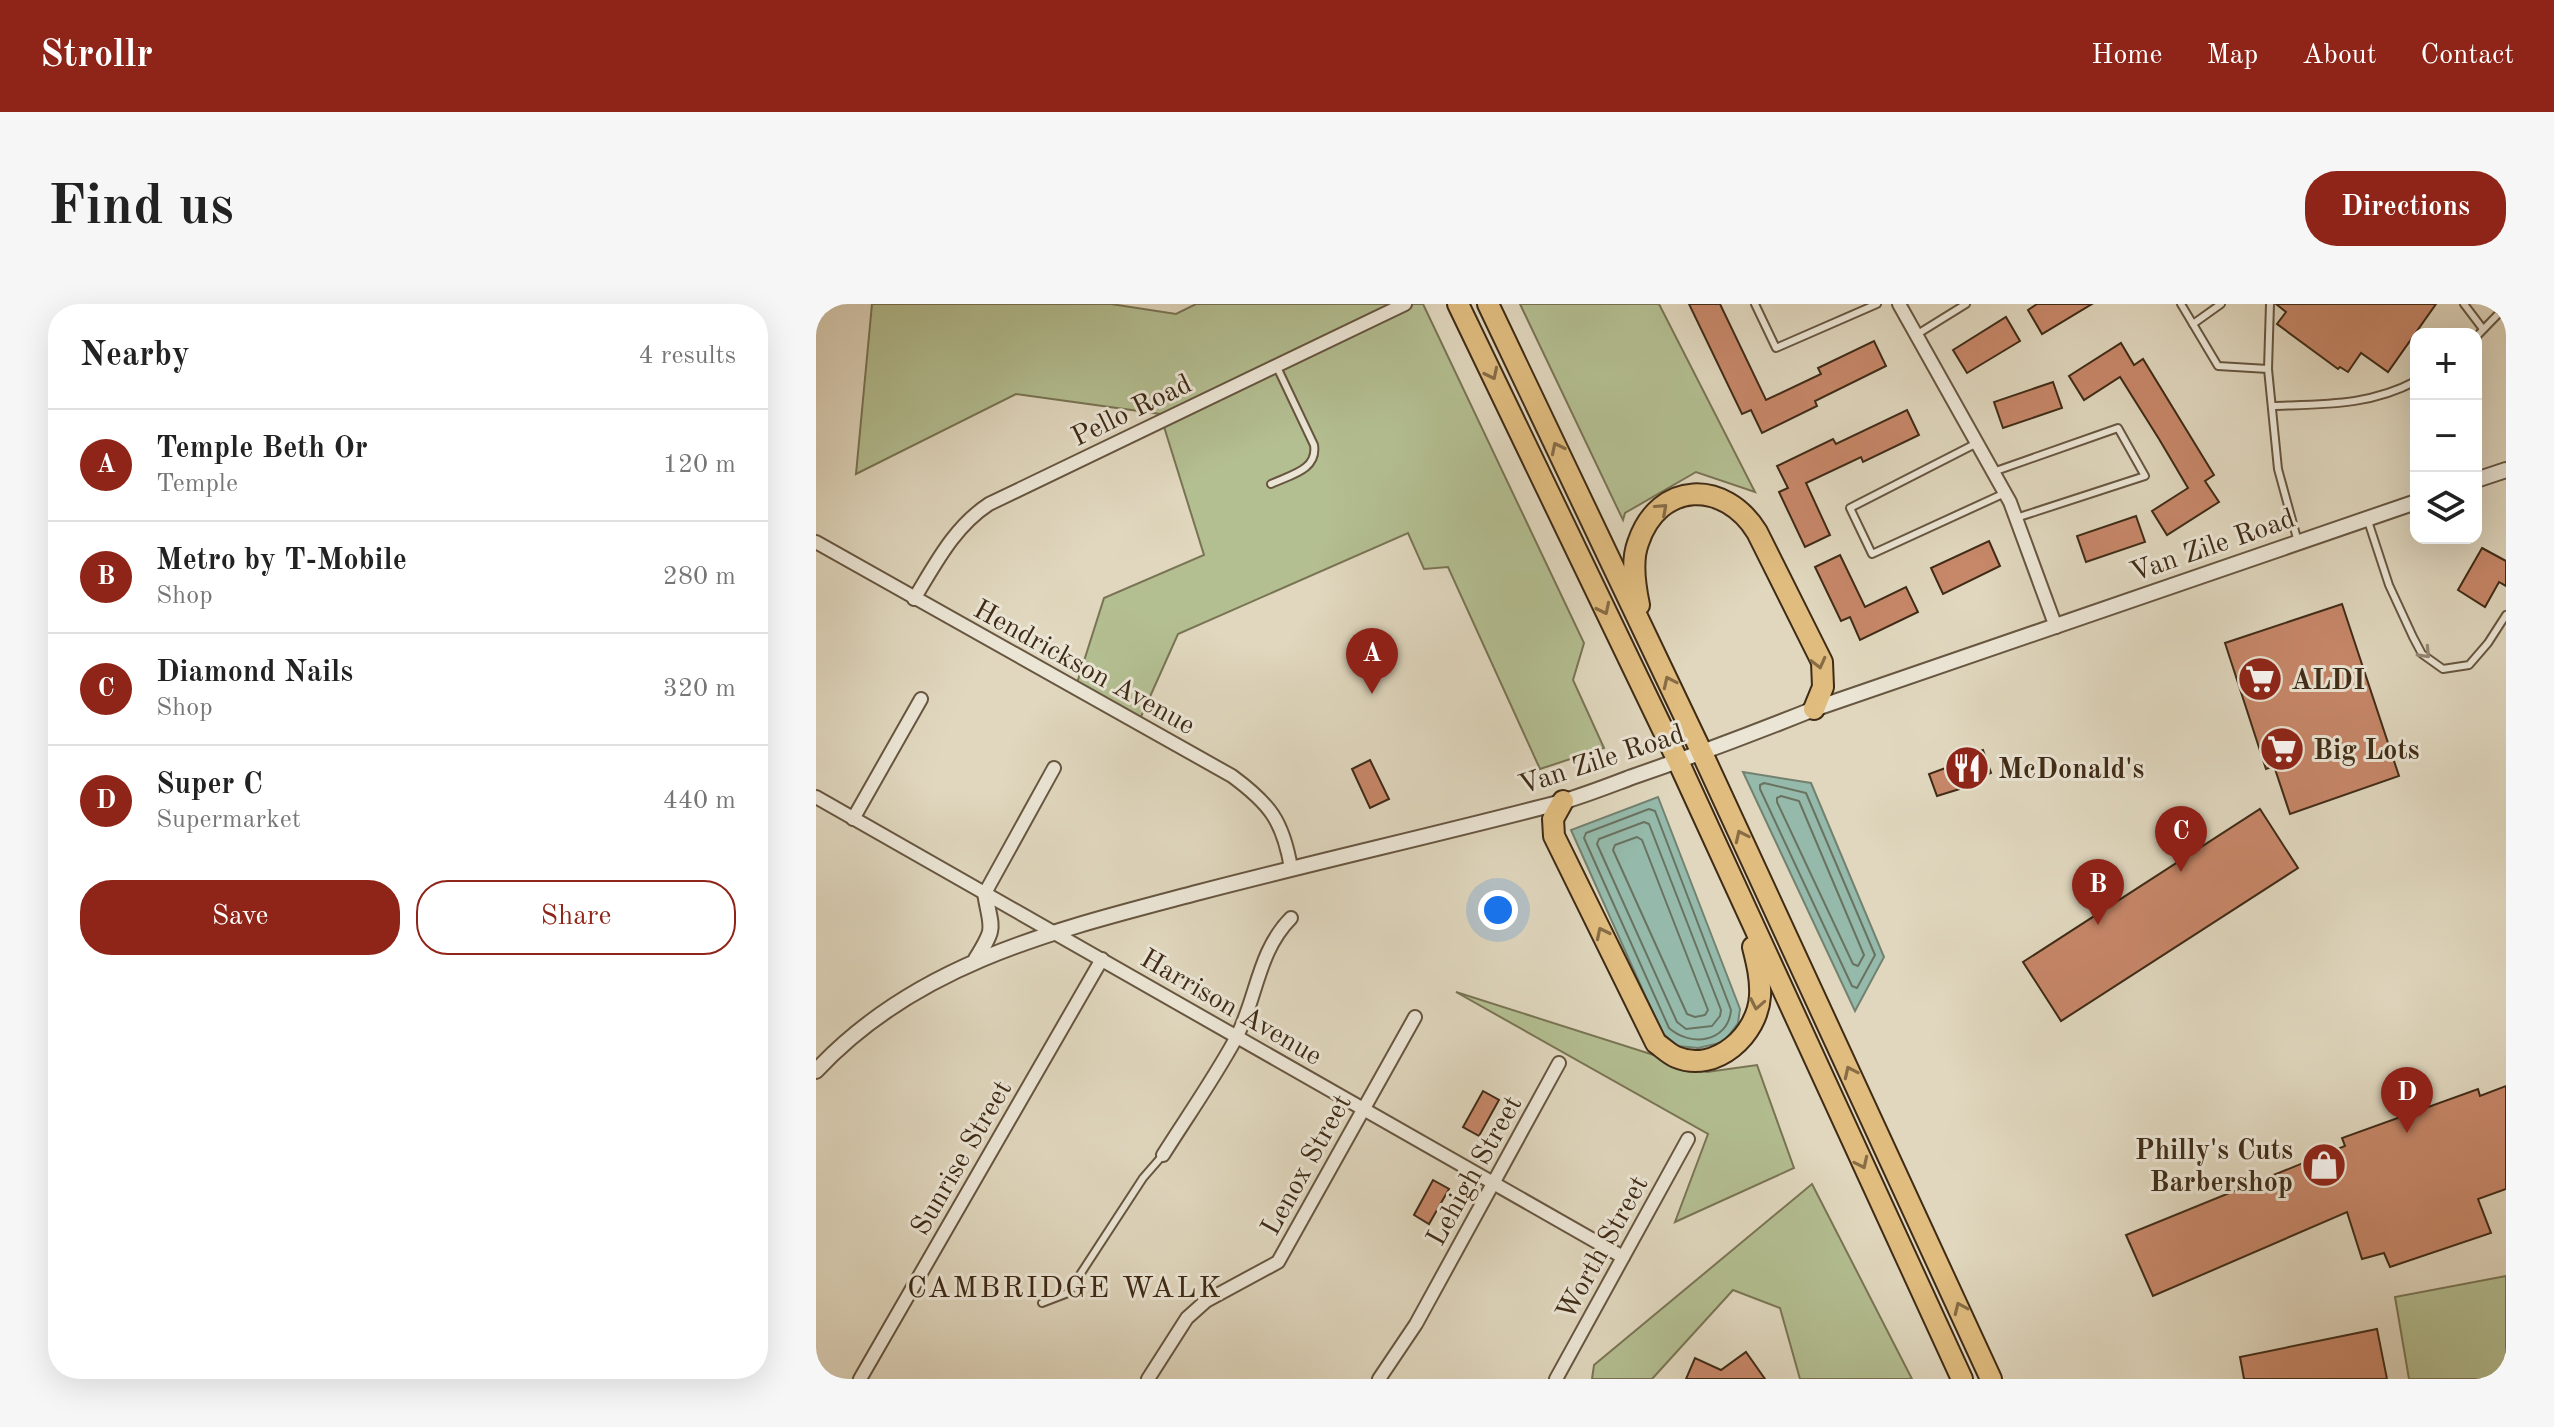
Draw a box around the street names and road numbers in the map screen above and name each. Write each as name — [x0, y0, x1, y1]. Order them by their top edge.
street label: Pello Road — [1068, 371, 1197, 453]
street label: Van Zile Road — [2127, 505, 2299, 588]
street label: Hendrickson Avenue — [968, 596, 1199, 741]
street label: Van Zile Road — [1515, 721, 1688, 801]
street label: Harrison Avenue — [1135, 945, 1326, 1072]
street label: Sunrise Street — [907, 1076, 1018, 1241]
street label: Lenox Street — [1257, 1090, 1358, 1241]
street label: Lehigh Street — [1423, 1092, 1528, 1251]
street label: Worth Street — [1553, 1172, 1655, 1325]

